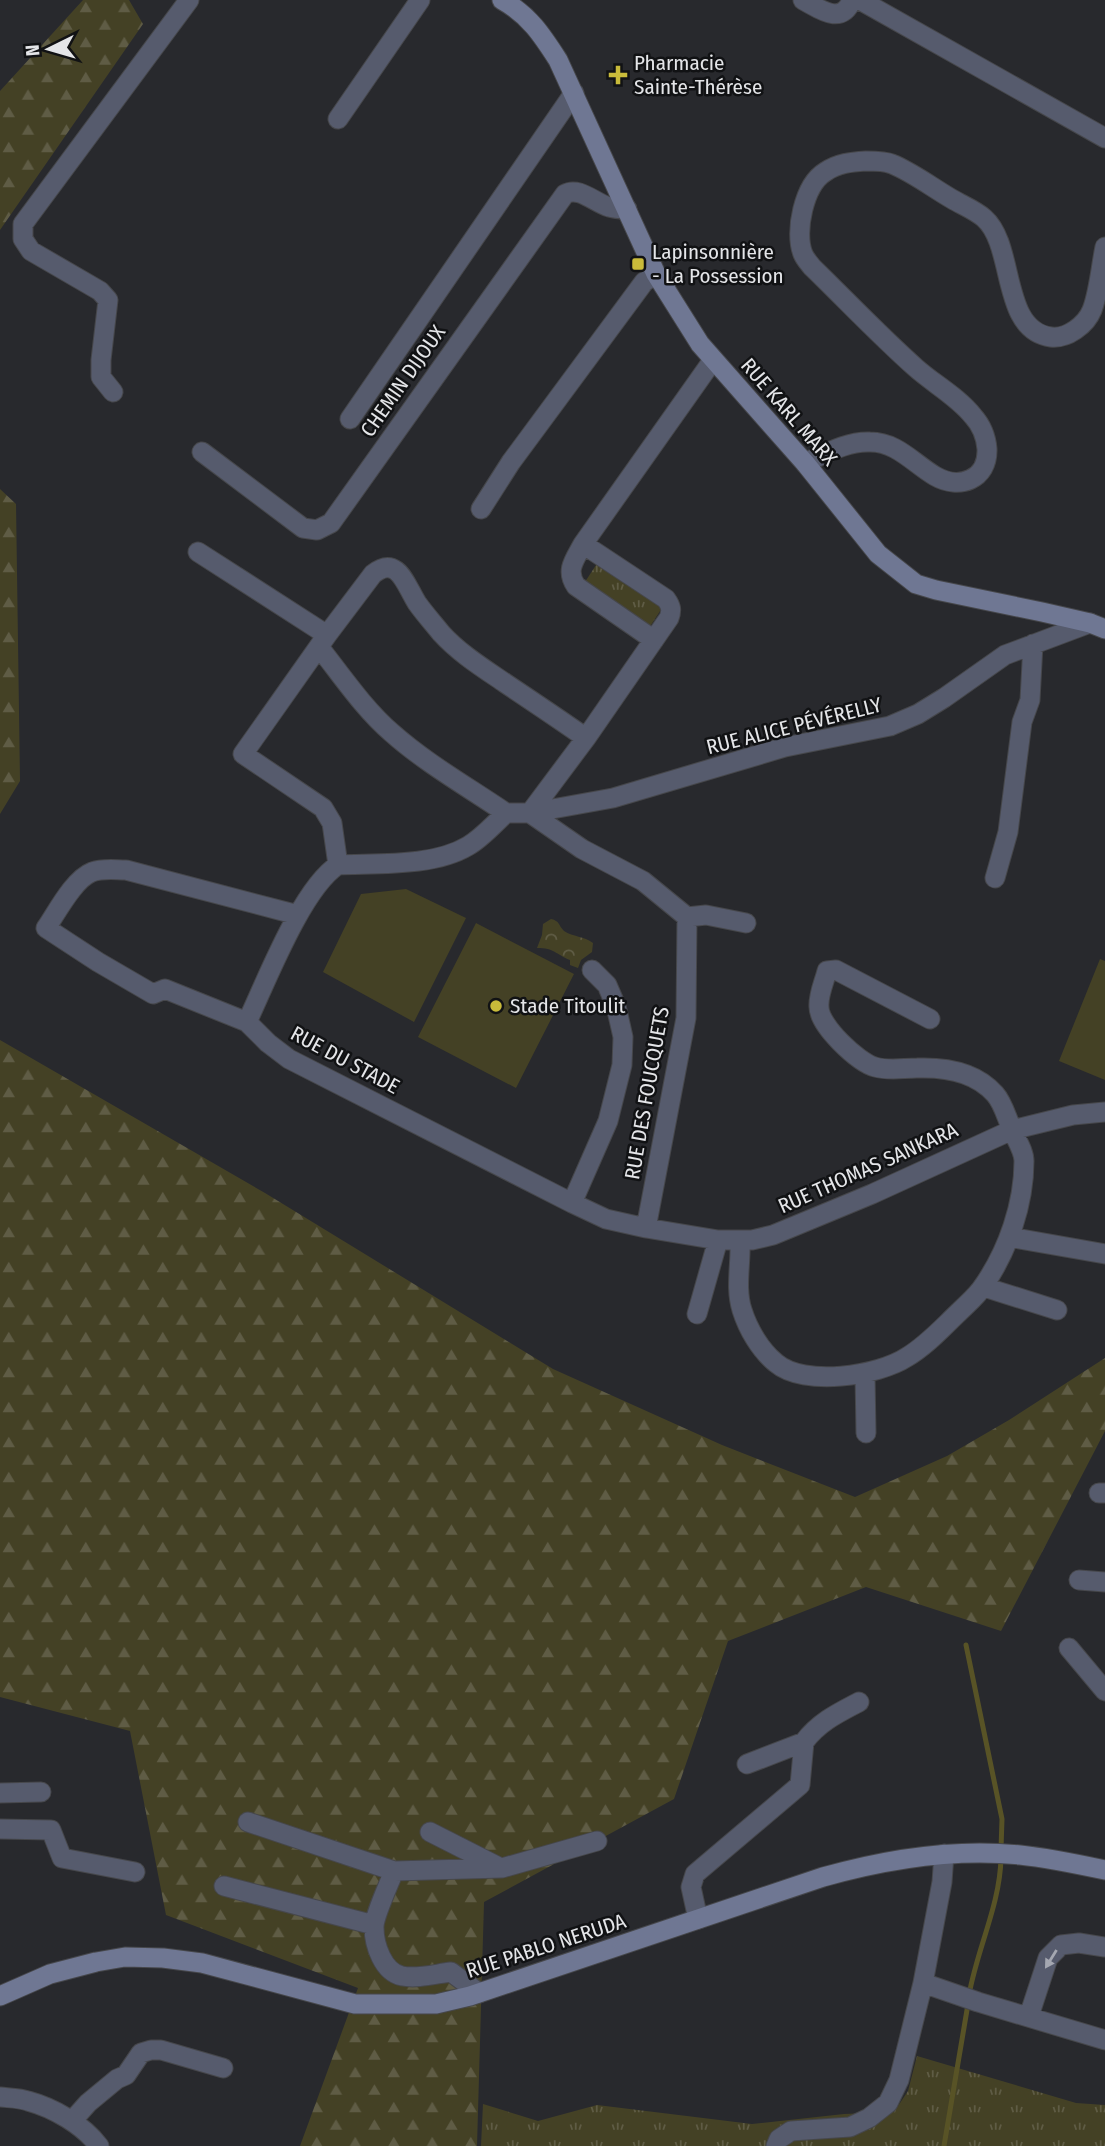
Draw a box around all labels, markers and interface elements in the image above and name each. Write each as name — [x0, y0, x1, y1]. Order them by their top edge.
north arrow — [14, 14, 84, 84]
text: N — [21, 44, 45, 57]
place label: Pharmacie Sainte-Thérèse — [634, 50, 762, 100]
marker: Pharmacie Sainte-Thérèse — [608, 65, 628, 85]
place label: Lapinsonnière - La Possession — [652, 239, 784, 289]
marker: Lapinsonnière - La Possession — [630, 256, 646, 272]
street label: CHEMIN DIJOUX — [355, 319, 452, 442]
street label: RUE KARL MARX — [735, 353, 843, 472]
street label: RUE ALICE PÉVÉRELLY — [704, 692, 885, 760]
place label: Stade Titoulit — [510, 993, 625, 1019]
marker: Stade Titoulit — [488, 998, 504, 1014]
street label: RUE DES FOUCQUETS — [619, 1004, 675, 1182]
street label: RUE DU STADE — [286, 1020, 404, 1100]
street label: RUE THOMAS SANKARA — [774, 1117, 962, 1219]
street label: RUE PABLO NERUDA — [463, 1908, 629, 1984]
one-way arrow — [1044, 1949, 1057, 1968]

